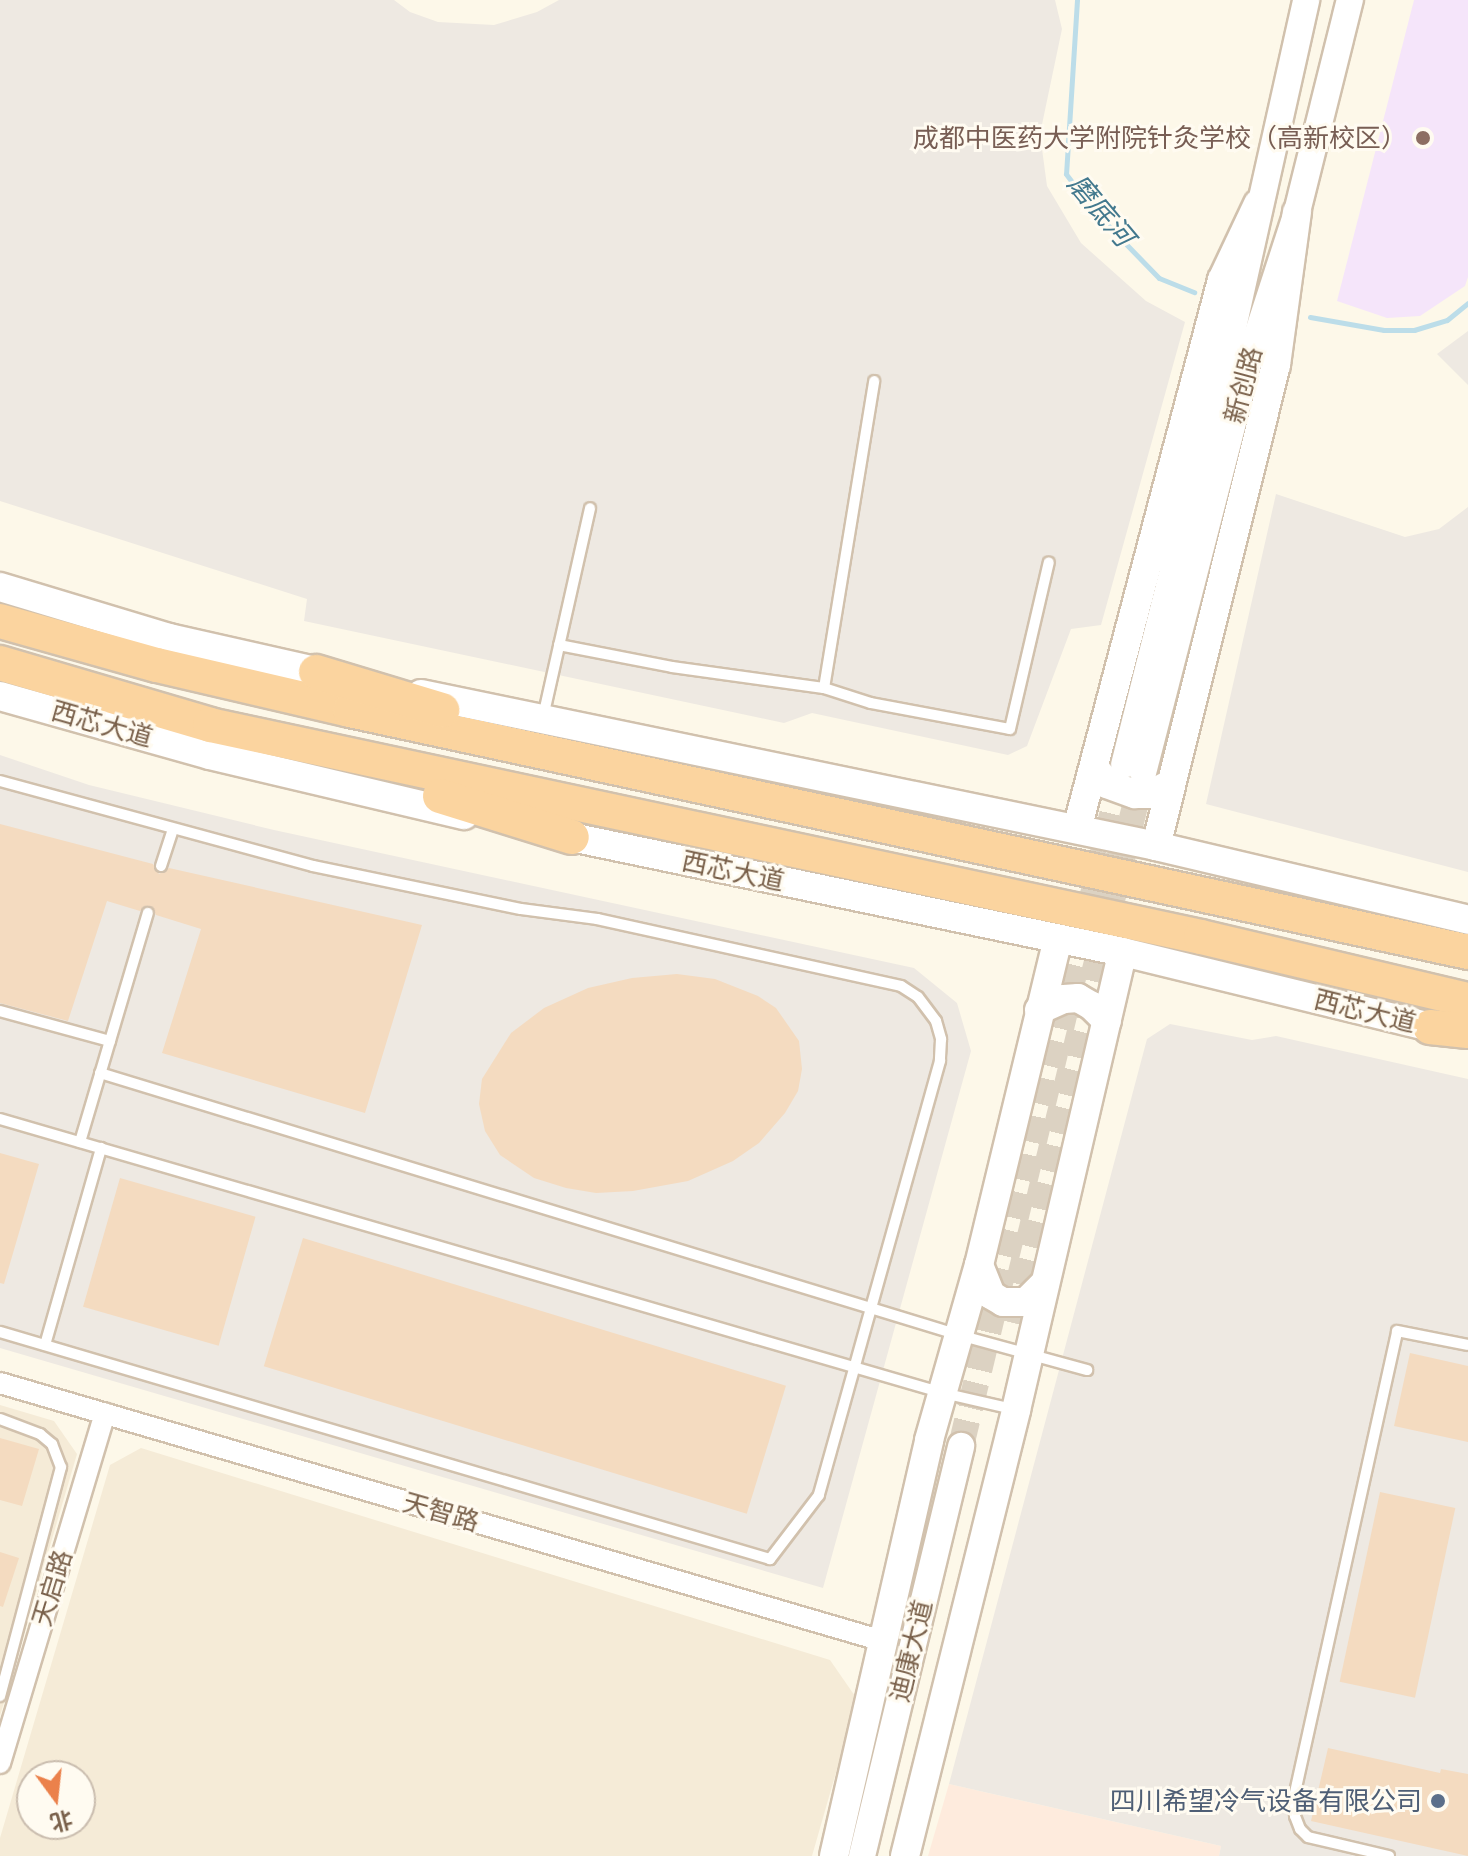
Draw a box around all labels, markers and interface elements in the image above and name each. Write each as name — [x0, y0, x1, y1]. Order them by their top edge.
place label: 成都中医药大学附院针灸学校（高新校区） — [913, 122, 1407, 154]
marker: 成都中医药大学附院针灸学校（高新校区） — [1414, 129, 1432, 147]
water label: 磨底河 — [1061, 167, 1141, 253]
street label: 新创路 — [1218, 343, 1268, 427]
street label: 西芯大道 — [48, 695, 156, 753]
street label: 西芯大道 — [679, 845, 787, 897]
street label: 西芯大道 — [1311, 983, 1419, 1039]
street label: 天智路 — [399, 1486, 483, 1538]
street label: 天启路 — [26, 1546, 78, 1630]
street label: 迪康大道 — [883, 1597, 939, 1705]
north arrow — [16, 1760, 96, 1840]
place label: 四川希望冷气设备有限公司 — [1110, 1785, 1422, 1817]
marker: 四川希望冷气设备有限公司 — [1429, 1792, 1447, 1810]
text: 北 — [48, 1806, 76, 1838]

